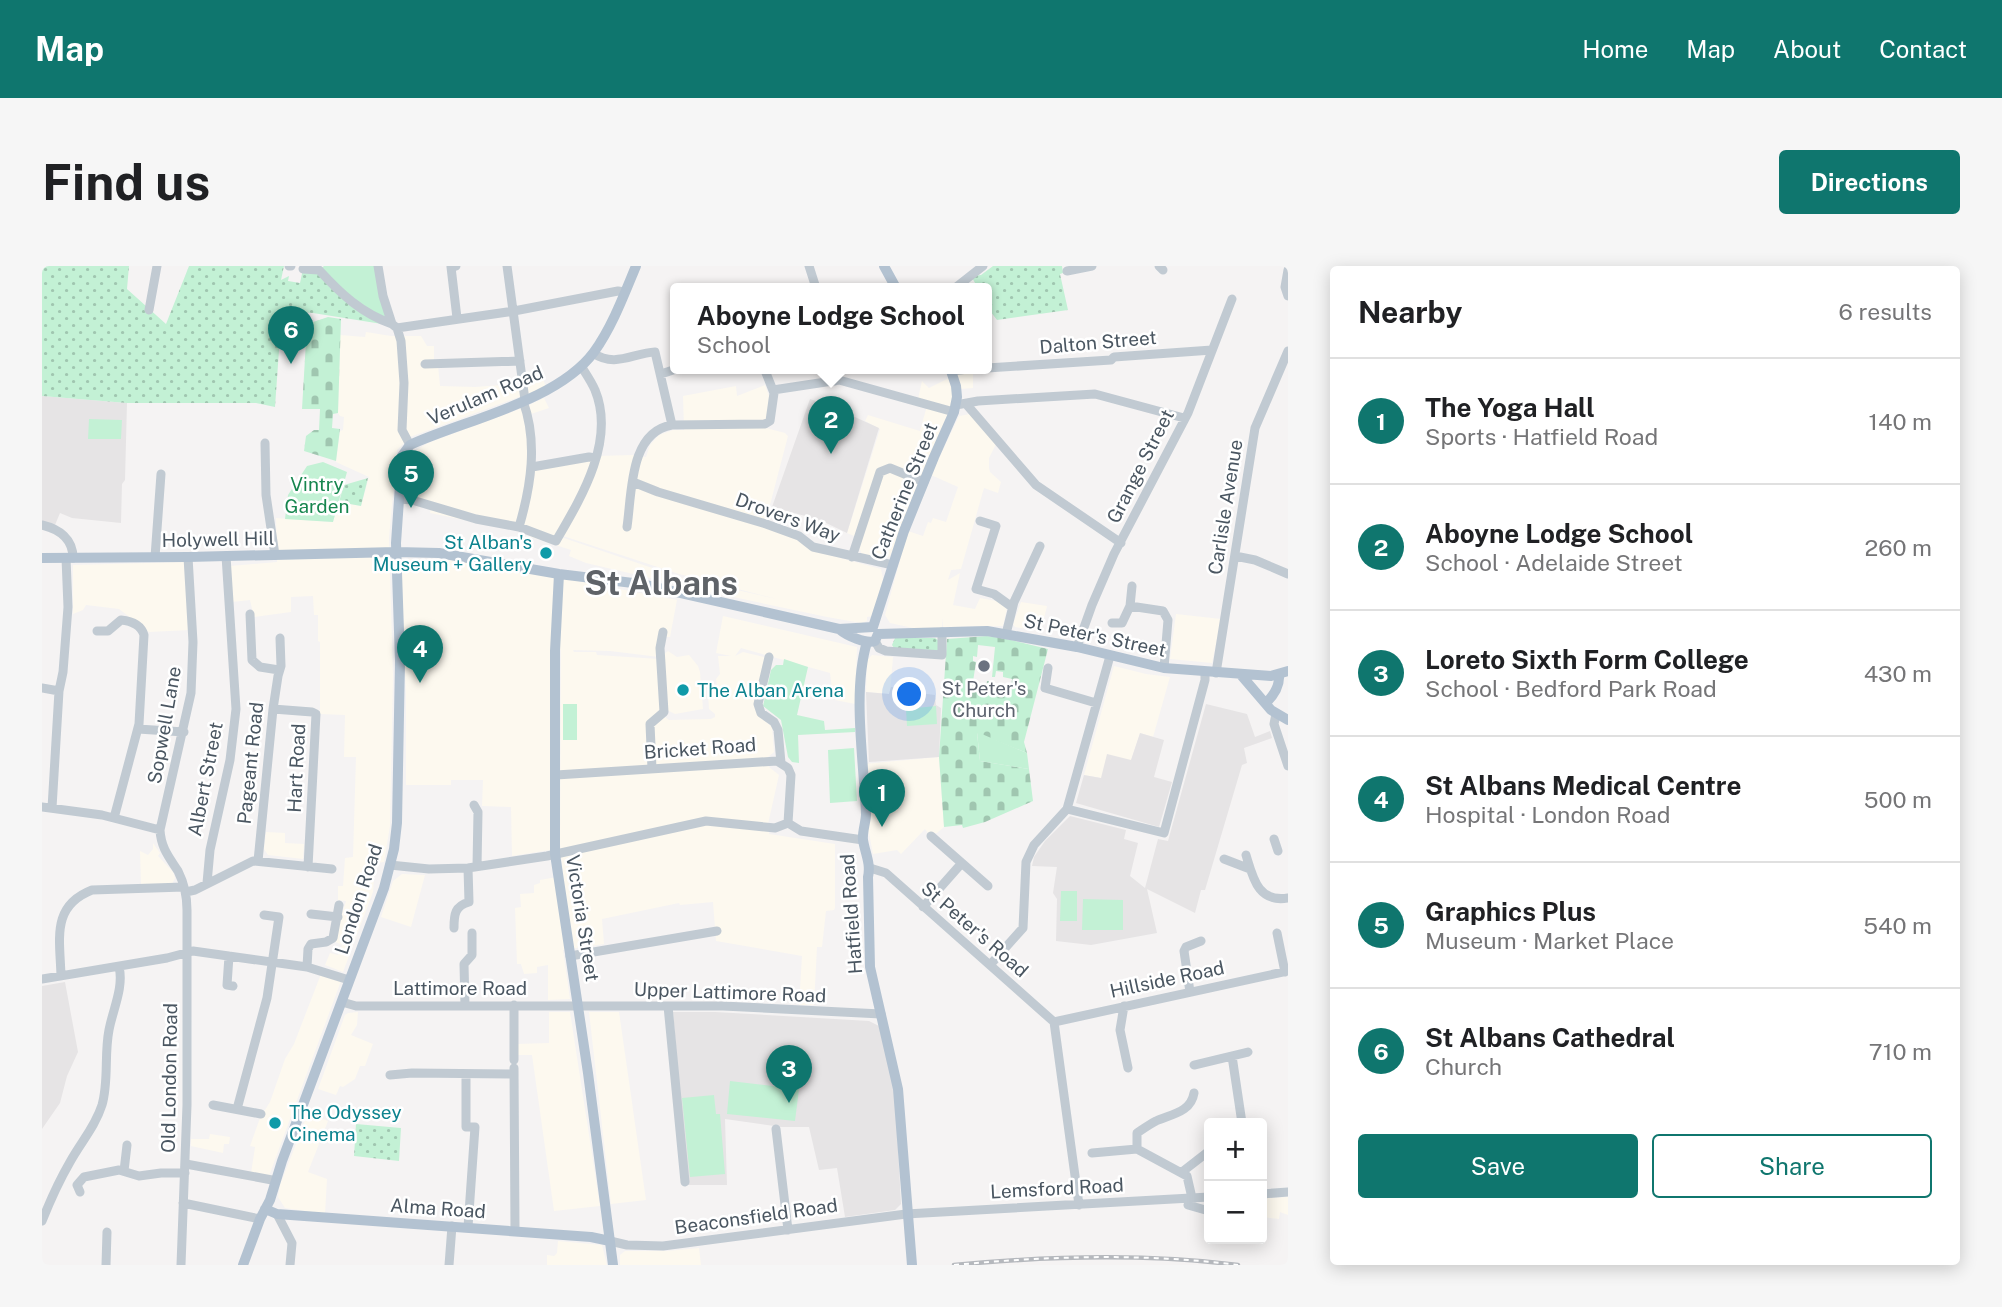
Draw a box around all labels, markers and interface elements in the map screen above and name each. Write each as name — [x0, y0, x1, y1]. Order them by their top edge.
text: Map — [35, 30, 104, 68]
text: Home — [1582, 35, 1648, 63]
text: Map — [1686, 35, 1735, 63]
text: About — [1773, 35, 1841, 63]
text: Contact — [1879, 35, 1967, 63]
button: Directions — [1779, 150, 1960, 214]
text: Find us — [42, 153, 210, 211]
popup — [670, 283, 992, 374]
text: Nearby — [1358, 294, 1462, 330]
text: 6 results — [1839, 298, 1932, 325]
text: Aboyne Lodge School — [697, 300, 965, 331]
pin: 6 — [268, 306, 314, 364]
street label: Dalton Street — [1038, 326, 1158, 358]
text: School — [697, 331, 771, 358]
street label: Verulam Road — [424, 361, 546, 429]
text: The Yoga Hall — [1425, 392, 1595, 423]
pin: 2 — [808, 396, 854, 454]
street label: Grange Street — [1102, 405, 1178, 527]
text: 1 — [1376, 408, 1386, 435]
text: 140 m — [1869, 408, 1932, 435]
street label: Catherine Street — [866, 419, 942, 563]
text: Sports · Hatfield Road — [1425, 423, 1658, 450]
street label: Carlisle Avenue — [1203, 438, 1247, 576]
pin: 5 — [388, 450, 434, 508]
park label: Vintry Garden — [285, 473, 349, 517]
street label: Drovers Way — [733, 488, 843, 546]
text: Aboyne Lodge School — [1425, 518, 1693, 549]
street label: Holywell Hill — [161, 527, 275, 551]
place label: St Alban's Museum + Gallery — [373, 531, 532, 575]
text: 2 — [1374, 534, 1388, 561]
text: 260 m — [1865, 534, 1932, 561]
marker: St Alban's Museum + Gallery — [538, 545, 554, 561]
text: School · Adelaide Street — [1425, 549, 1683, 576]
district label: St Albans — [584, 564, 738, 602]
street label: St Peter's Street — [1022, 609, 1168, 661]
pin: 4 — [397, 625, 443, 683]
text: Loreto Sixth Form College — [1425, 644, 1749, 675]
marker: St Peter's Church — [976, 658, 992, 674]
text: 3 — [1373, 660, 1389, 687]
text: 430 m — [1864, 660, 1932, 687]
street label: Sopwell Lane — [143, 665, 185, 785]
text: School · Bedford Park Road — [1425, 675, 1717, 702]
your location — [892, 677, 926, 711]
place label: St Peter's Church — [942, 677, 1026, 721]
place label: The Alban Arena — [697, 679, 844, 701]
marker: The Alban Arena — [675, 682, 691, 698]
street label: Pageant Road — [233, 701, 267, 825]
street label: Albert Street — [183, 720, 227, 838]
street label: Hart Road — [283, 723, 309, 813]
street label: Bricket Road — [643, 733, 757, 763]
pin: 1 — [859, 769, 905, 827]
text: St Albans Medical Centre — [1425, 770, 1742, 801]
text: 4 — [1373, 786, 1389, 813]
text: 500 m — [1864, 786, 1932, 813]
text: Hospital · London Road — [1425, 801, 1670, 828]
street label: London Road — [330, 841, 386, 957]
street label: Victoria Street — [562, 853, 604, 983]
street label: Hatfield Road — [836, 853, 866, 975]
street label: St Peter's Road — [917, 877, 1033, 981]
text: Graphics Plus — [1425, 896, 1596, 927]
text: 5 — [1373, 912, 1389, 939]
text: 540 m — [1863, 912, 1932, 939]
text: Museum · Market Place — [1425, 927, 1674, 954]
street label: Hillside Road — [1108, 956, 1226, 1002]
street label: Lattimore Road — [393, 977, 527, 999]
street label: Upper Lattimore Road — [633, 978, 827, 1006]
street label: Old London Road — [157, 1003, 181, 1153]
text: St Albans Cathedral — [1425, 1022, 1675, 1053]
text: 6 — [1373, 1038, 1389, 1065]
text: 710 m — [1869, 1038, 1932, 1065]
pin: 3 — [766, 1045, 812, 1103]
text: Church — [1425, 1053, 1502, 1080]
place label: The Odyssey Cinema — [289, 1101, 402, 1145]
marker: The Odyssey Cinema — [267, 1115, 283, 1131]
map controls — [1204, 1118, 1267, 1244]
button: + — [1204, 1118, 1267, 1181]
button: Save — [1358, 1134, 1638, 1198]
button: Share — [1652, 1134, 1932, 1198]
street label: Lemsford Road — [990, 1174, 1124, 1202]
button: − — [1204, 1181, 1267, 1244]
street label: Alma Road — [390, 1194, 486, 1222]
street label: Beaconsfield Road — [673, 1194, 839, 1238]

